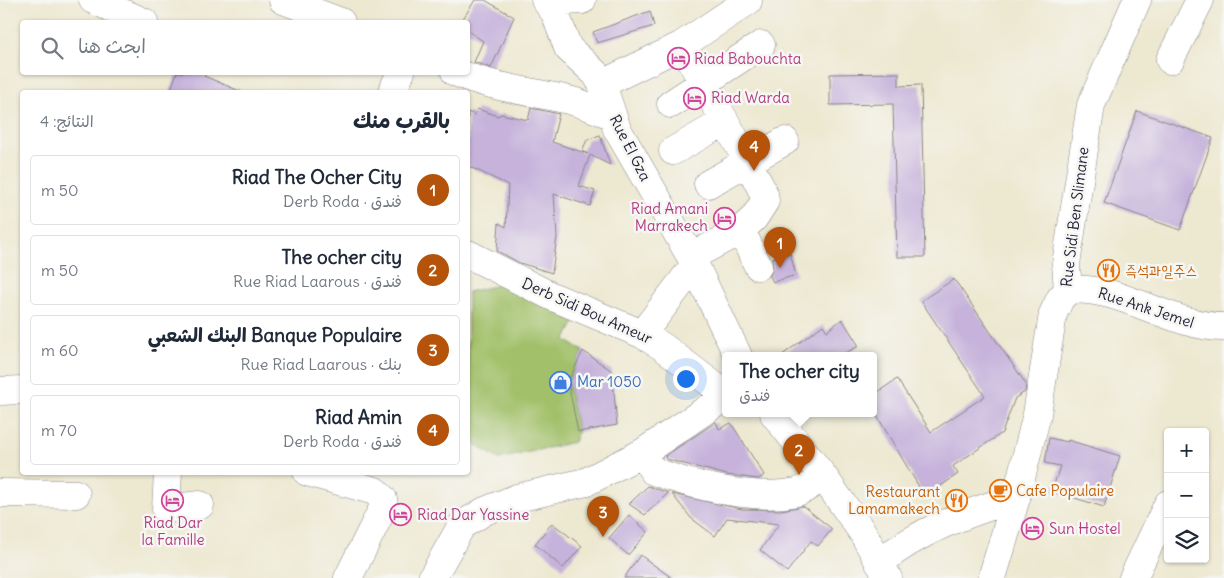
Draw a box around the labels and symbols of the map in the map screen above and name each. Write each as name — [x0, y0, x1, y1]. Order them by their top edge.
hotel icon: Riad Babouchta — [666, 47, 690, 71]
place label: Riad Babouchta — [694, 49, 802, 68]
hotel icon: Riad Warda — [683, 86, 707, 110]
place label: Riad Warda — [711, 88, 790, 107]
street label: Rue El Gza — [606, 111, 655, 184]
pin: 4 — [738, 130, 770, 171]
street label: Rue Sidi Ben Slimane — [1056, 146, 1093, 288]
place label: Riad Amani Marrakech — [631, 199, 708, 235]
hotel icon: Riad Amani Marrakech — [712, 206, 736, 230]
pin: 1 — [764, 227, 796, 268]
restaurant icon: 즉석과일주스 — [1097, 259, 1121, 283]
place label: 즉석과일주스 — [1125, 261, 1197, 280]
street label: Derb Sidi Bou Ameur — [519, 273, 655, 348]
street label: Rue Ank Jemel — [1096, 283, 1196, 332]
your location — [673, 366, 699, 392]
shop icon: Mar 1050 — [549, 370, 573, 394]
place label: Mar 1050 — [577, 372, 642, 391]
pin: 2 — [783, 434, 815, 475]
cafe icon: Cafe Populaire — [988, 479, 1012, 503]
place label: Cafe Populaire — [1016, 481, 1114, 500]
place label: Restaurant Lamamakech — [848, 482, 940, 518]
hotel icon: Riad Dar la Famille — [161, 488, 185, 512]
restaurant icon: Restaurant Lamamakech — [944, 489, 968, 513]
pin: 3 — [587, 496, 619, 537]
hotel icon: Riad Dar Yassine — [389, 503, 413, 527]
place label: Riad Dar Yassine — [417, 505, 529, 524]
place label: Riad Dar la Famille — [141, 513, 205, 549]
hotel icon: Sun Hostel — [1021, 517, 1045, 541]
place label: Sun Hostel — [1049, 519, 1121, 538]

